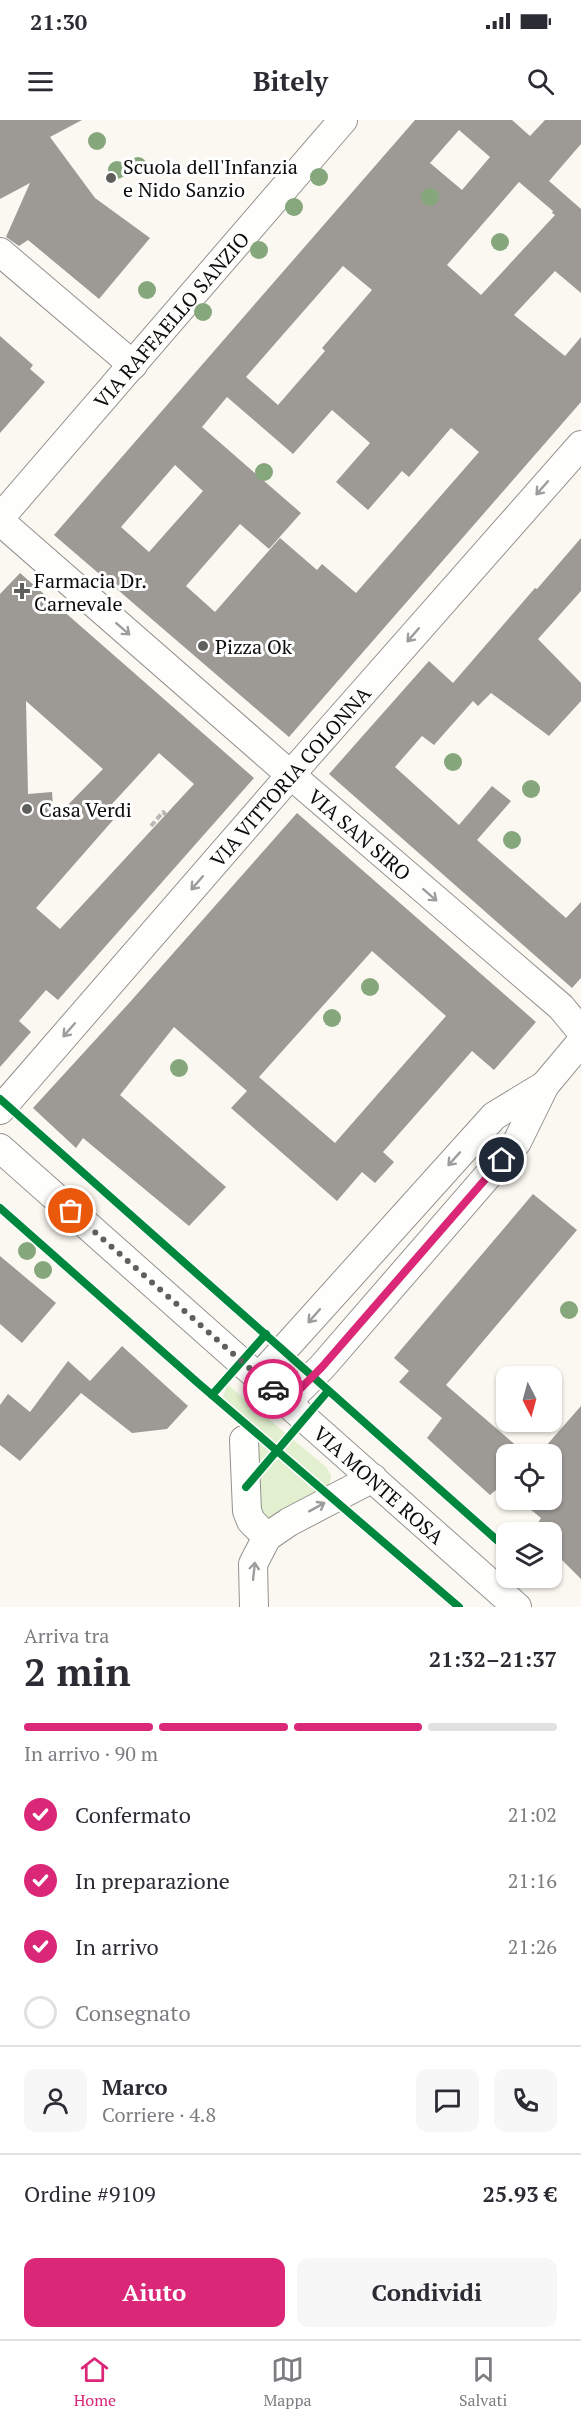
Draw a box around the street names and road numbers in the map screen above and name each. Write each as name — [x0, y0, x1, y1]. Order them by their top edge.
street label: VIA RAFFAELLO SANZIO — [87, 225, 255, 414]
street label: VIA VITTORIA COLONNA — [204, 680, 376, 872]
street label: VIA SAN SIRO — [303, 782, 417, 886]
street label: VIA MONTE ROSA — [308, 1419, 450, 1550]

